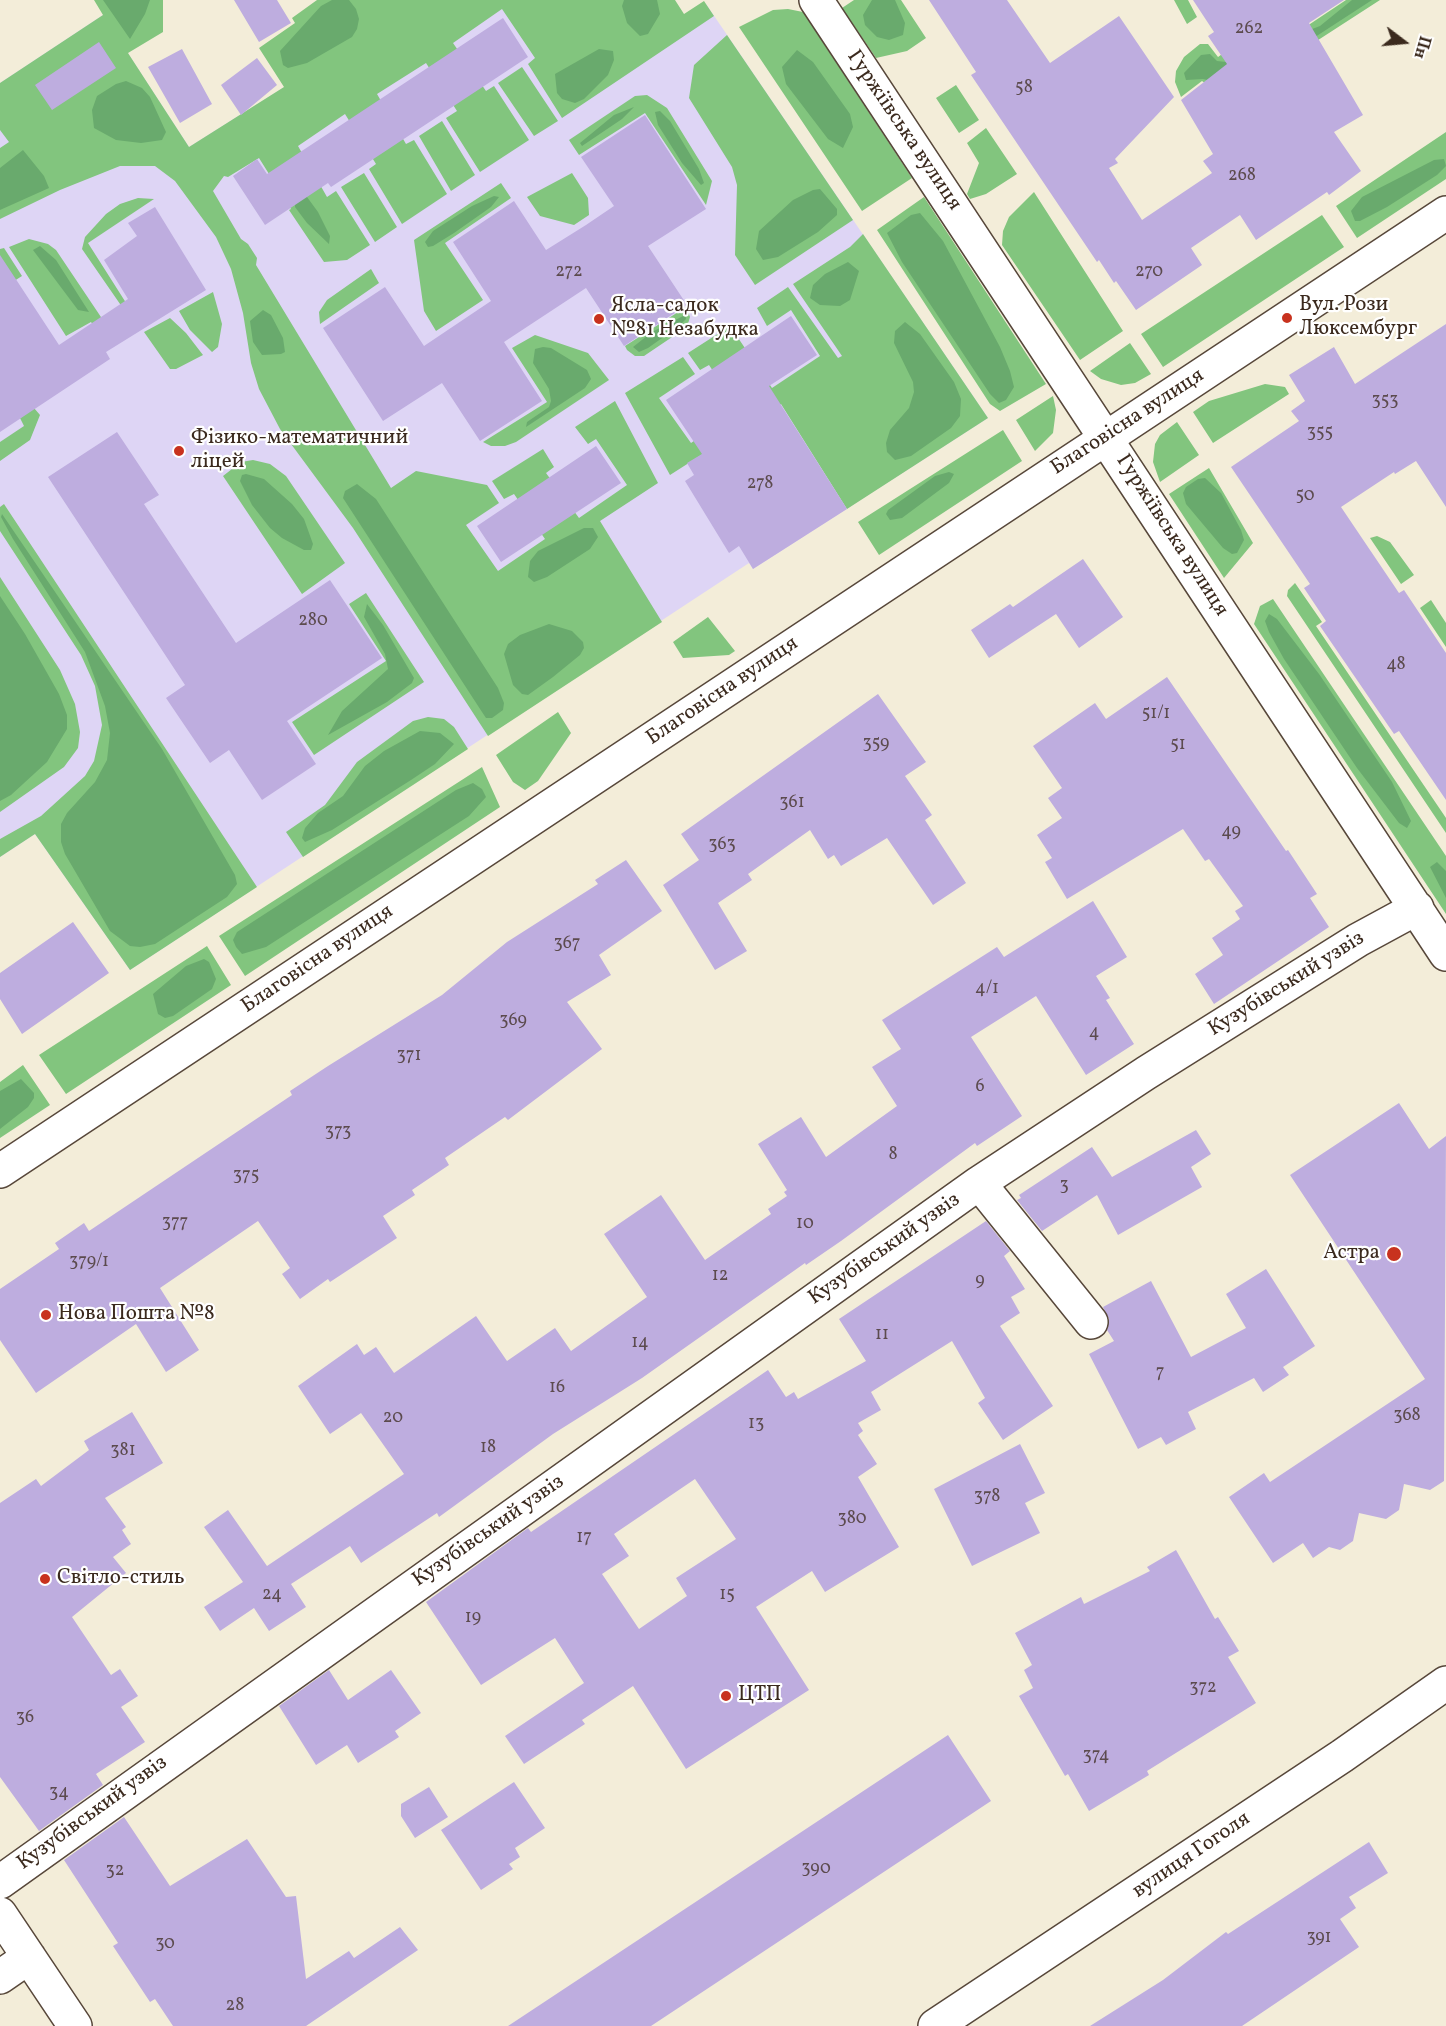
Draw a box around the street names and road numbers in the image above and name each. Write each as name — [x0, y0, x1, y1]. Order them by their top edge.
street label: Гуржіївська вулиця — [840, 46, 966, 216]
street label: Благовісна вулиця — [1047, 364, 1209, 482]
street label: Гуржіївська вулиця — [1109, 450, 1233, 622]
street label: Благовісна вулиця — [642, 632, 804, 752]
street label: Благовісна вулиця — [237, 900, 399, 1020]
street label: Кузубівський узвіз — [1204, 927, 1370, 1043]
street label: Кузубівський узвіз — [804, 1188, 966, 1312]
street label: Кузубівський узвіз — [408, 1470, 570, 1594]
street label: Кузубівський узвіз — [13, 1751, 173, 1877]
street label: вулиця Гоголя — [1128, 1807, 1256, 1905]

